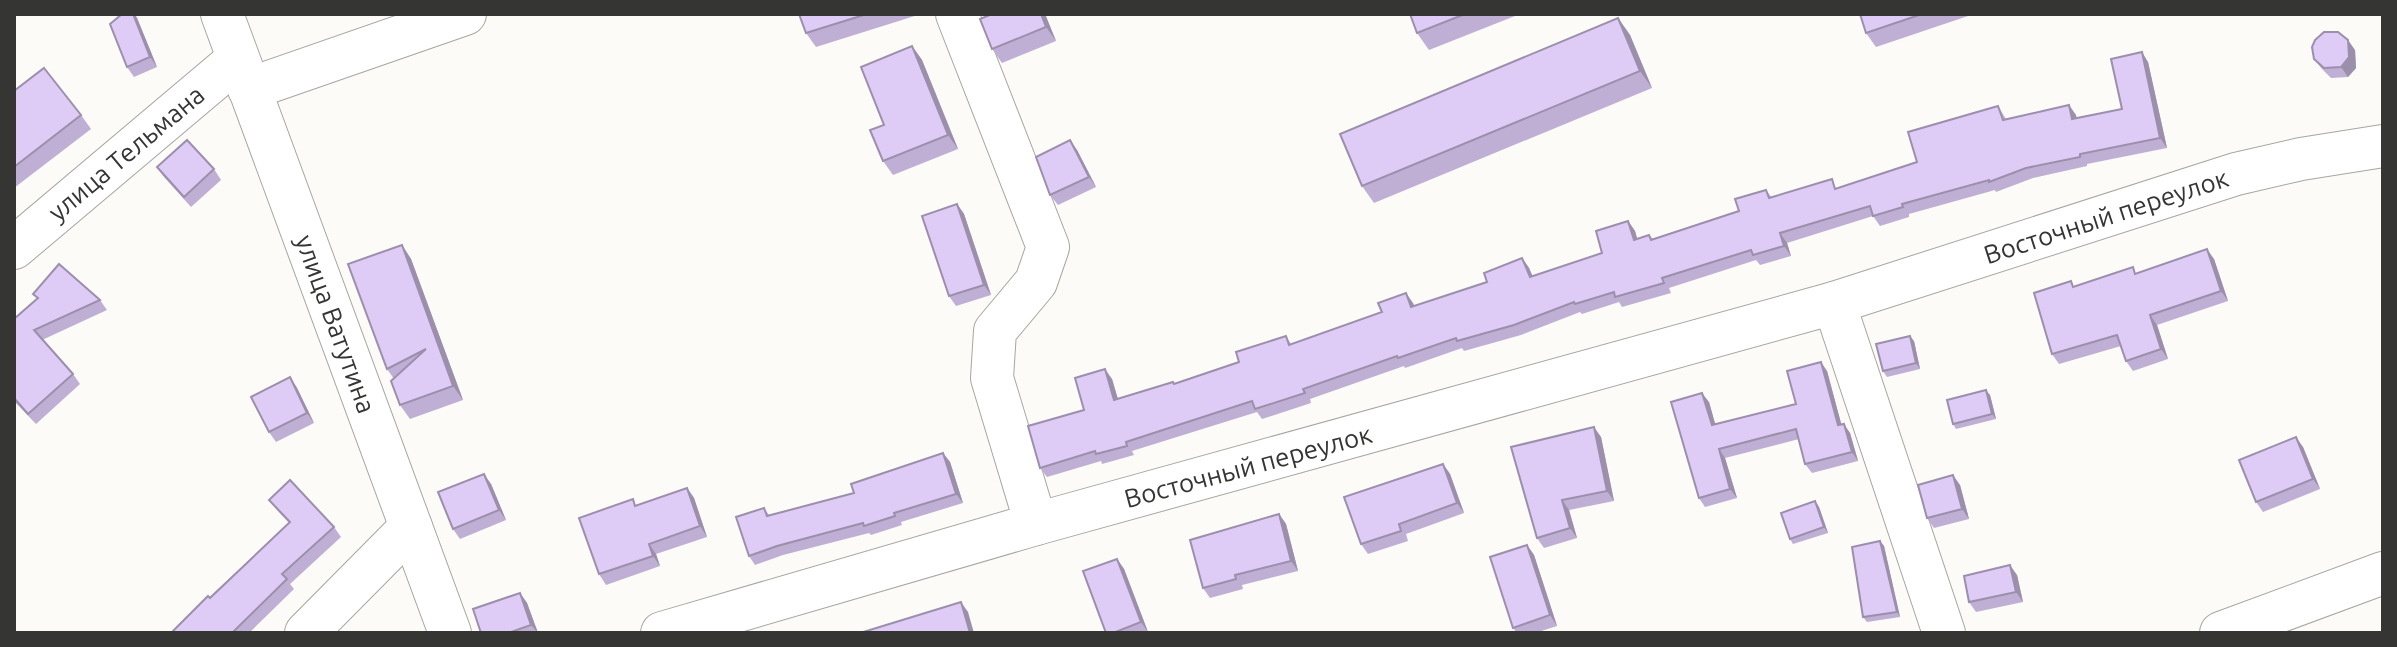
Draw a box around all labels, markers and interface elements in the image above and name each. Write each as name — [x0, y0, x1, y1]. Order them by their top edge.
street label: улица Тельмана — [42, 79, 210, 227]
street label: Восточный переулок — [1980, 163, 2232, 269]
street label: улица Ватутина — [290, 231, 382, 417]
street label: Восточный переулок — [1121, 419, 1375, 513]

